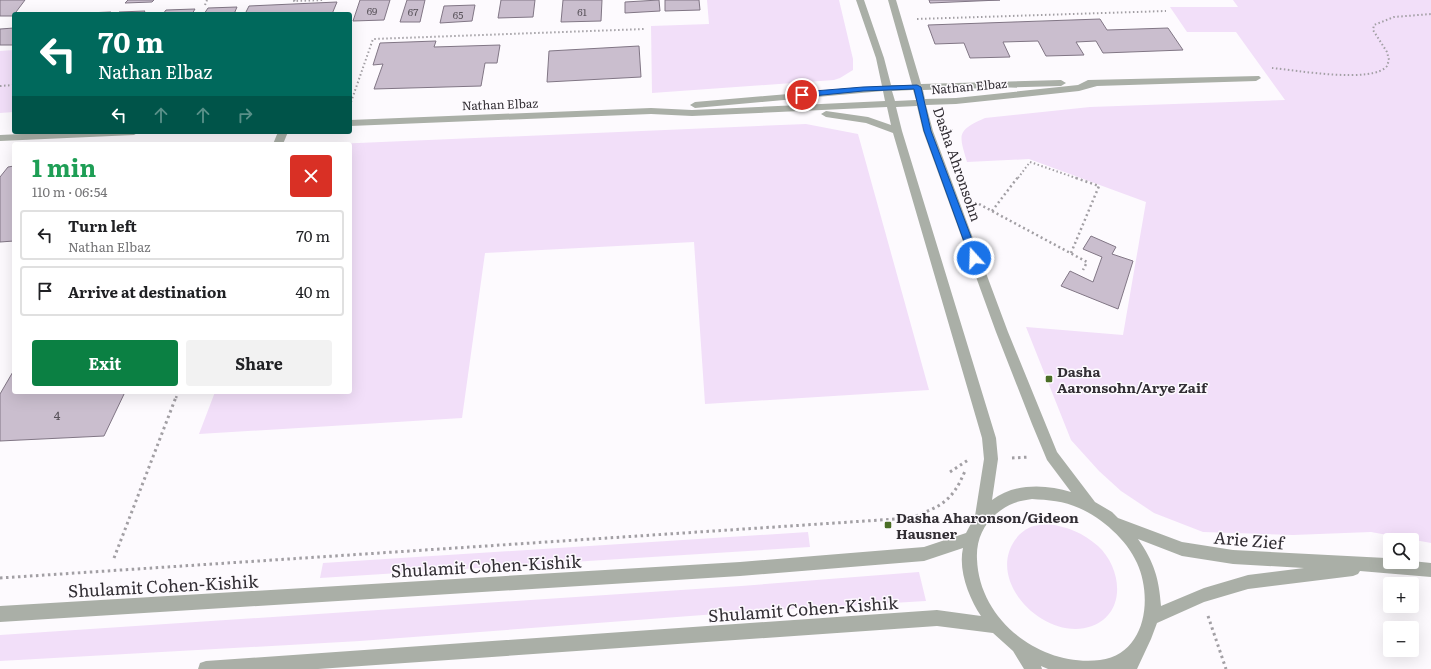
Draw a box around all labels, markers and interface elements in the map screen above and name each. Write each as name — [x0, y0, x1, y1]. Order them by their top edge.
house number: 69 — [367, 3, 377, 18]
house number: 67 — [408, 4, 418, 19]
house number: 61 — [577, 4, 587, 19]
house number: 65 — [453, 7, 463, 22]
text: 70 m — [98, 20, 164, 62]
icon: left — [32, 28, 84, 80]
text: Nathan Elbaz — [98, 58, 212, 85]
street label: Nathan Elbaz — [930, 74, 1008, 98]
pin — [785, 78, 819, 112]
icon: arrive — [791, 84, 813, 106]
street label: Nathan Elbaz — [462, 94, 539, 114]
icon: left — [108, 104, 130, 126]
icon: ahead — [150, 104, 172, 126]
icon: ahead — [192, 104, 214, 126]
icon: right — [234, 104, 256, 126]
street label: Dasha Ahronsohn — [929, 104, 987, 224]
text: 1 min — [32, 149, 96, 184]
button: close — [290, 155, 332, 197]
text: 110 m · 06:54 — [32, 182, 107, 201]
text: Turn left — [68, 214, 137, 237]
icon: left — [34, 224, 56, 246]
text: 70 m — [296, 224, 330, 247]
text: Nathan Elbaz — [68, 237, 151, 256]
position arrow — [953, 237, 995, 279]
icon: arrive — [34, 280, 56, 302]
text: Arrive at destination — [68, 280, 227, 303]
text: 40 m — [296, 280, 330, 303]
button: Exit — [32, 340, 178, 386]
button: Share — [186, 340, 332, 386]
place label: Dasha Aaronsohn/Arye Zaif — [1057, 361, 1209, 397]
marker: Dasha Aaronsohn/Arye Zaif — [1044, 374, 1054, 384]
house number: 4 — [54, 406, 61, 424]
place label: Dasha Aharonson/Gideon Hausner — [896, 507, 1079, 543]
marker: Dasha Aharonson/Gideon Hausner — [883, 520, 893, 530]
street label: Arie Zief — [1213, 523, 1287, 555]
map controls — [1383, 533, 1419, 657]
button: search — [1383, 533, 1419, 569]
street label: Shulamit Cohen-Kishik — [390, 547, 582, 582]
street label: Shulamit Cohen-Kishik — [67, 567, 259, 602]
button: + — [1383, 577, 1419, 613]
street label: Shulamit Cohen-Kishik — [707, 589, 900, 627]
button: − — [1383, 621, 1419, 657]

